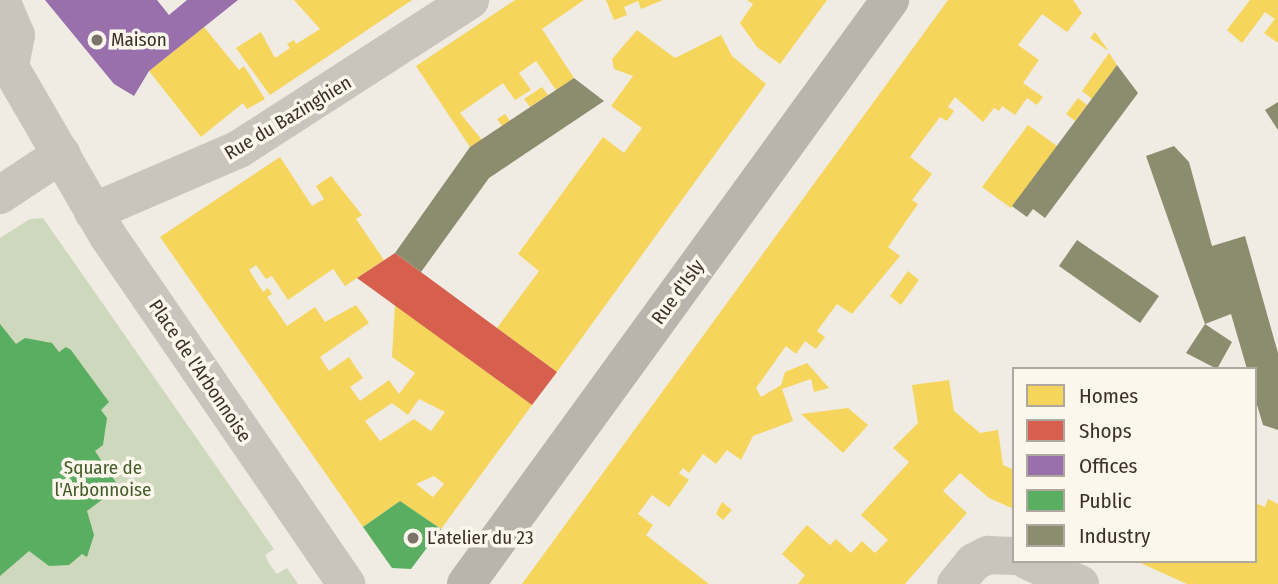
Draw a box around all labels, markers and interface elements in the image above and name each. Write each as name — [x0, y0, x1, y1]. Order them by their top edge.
place label: Maison — [111, 29, 167, 51]
marker: Maison — [89, 32, 105, 48]
street label: Rue du Bazinghien — [220, 71, 356, 165]
street label: Rue d'Isly — [647, 255, 709, 329]
street label: Place de l'Arbonnoise — [144, 296, 256, 446]
legend — [1012, 367, 1257, 563]
text: Homes — [1079, 383, 1138, 409]
text: Shops — [1079, 418, 1132, 444]
text: Offices — [1079, 453, 1138, 479]
park label: Square de l'Arbonnoise — [54, 457, 152, 501]
text: Public — [1079, 488, 1131, 514]
text: Industry — [1079, 523, 1150, 549]
place label: L'atelier du 23 — [427, 527, 533, 549]
marker: L'atelier du 23 — [405, 530, 421, 546]

